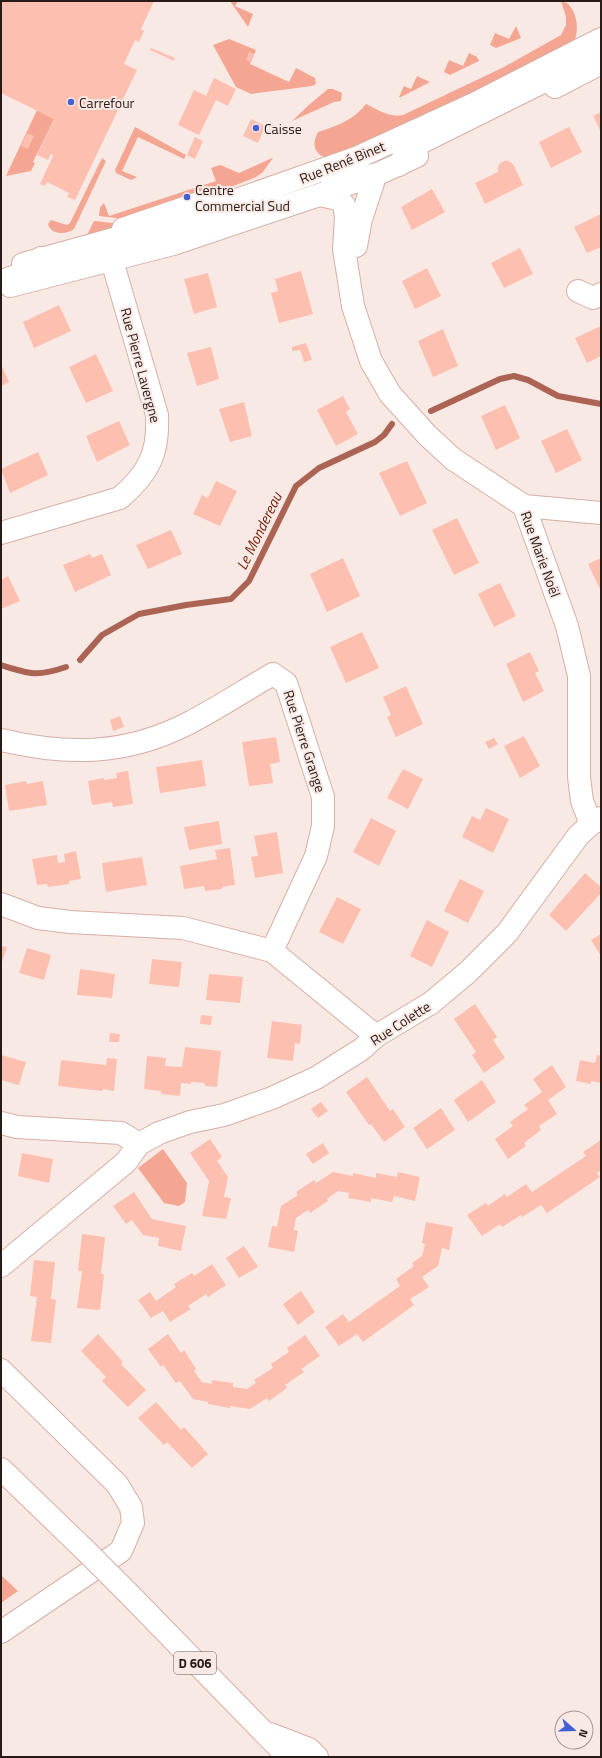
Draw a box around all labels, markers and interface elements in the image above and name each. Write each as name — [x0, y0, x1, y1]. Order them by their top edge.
place label: Carrefour — [79, 92, 135, 113]
marker: Carrefour — [66, 97, 76, 107]
place label: Caisse — [264, 118, 302, 139]
marker: Caisse — [251, 123, 261, 133]
street label: Rue René Binet — [296, 135, 388, 189]
place label: Centre Commercial Sud — [195, 179, 290, 216]
marker: Centre Commercial Sud — [182, 192, 192, 202]
street label: Rue Pierre Lavergne — [116, 305, 166, 425]
water label: Le Mondereau — [230, 487, 288, 574]
street label: Rue Marie Noël — [516, 508, 566, 600]
street label: Rue Pierre Grange — [279, 687, 331, 795]
street label: Rue Colette — [366, 996, 434, 1050]
road number: D 606 — [174, 1652, 216, 1674]
north arrow — [554, 1710, 594, 1750]
text: N — [575, 1727, 592, 1740]

